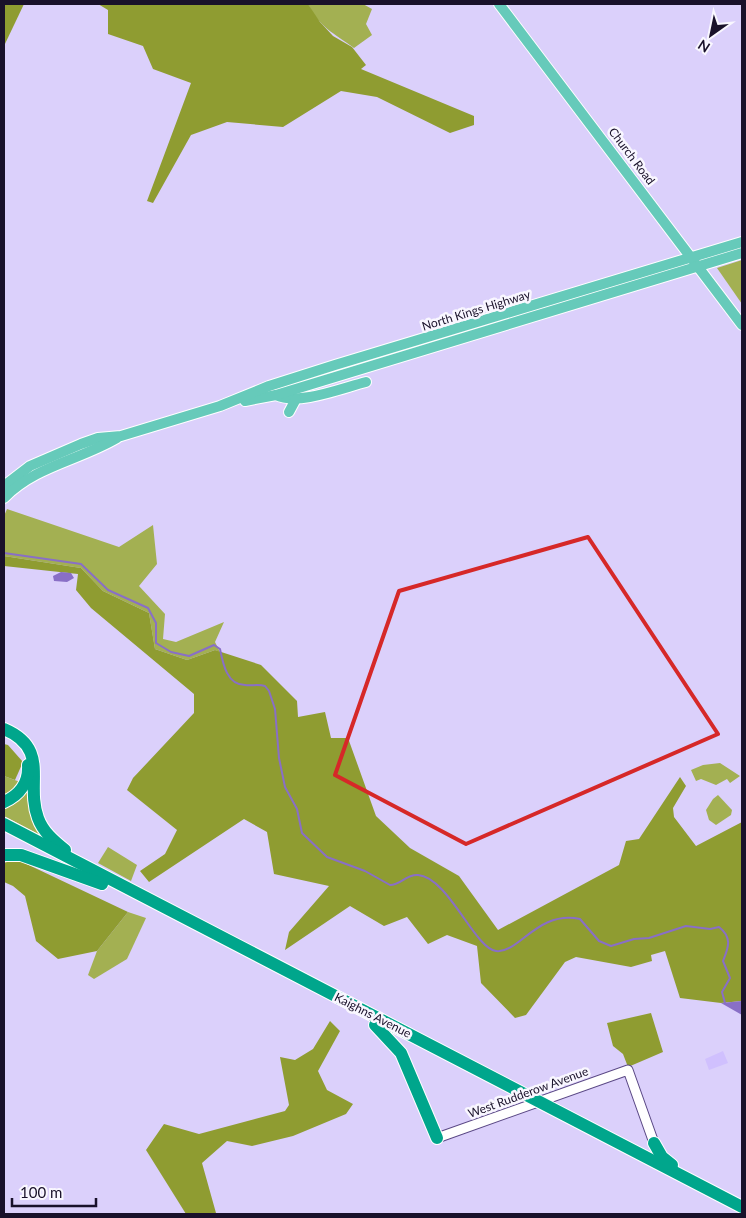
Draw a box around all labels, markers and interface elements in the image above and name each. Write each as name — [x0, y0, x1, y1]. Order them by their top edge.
north arrow — [686, 10, 736, 60]
text: N — [694, 36, 713, 56]
street label: Church Road — [606, 124, 658, 188]
street label: North Kings Highway — [420, 286, 533, 334]
street label: Kaighns Avenue — [332, 989, 414, 1041]
street label: West Rudderow Avenue — [466, 1063, 590, 1121]
scale bar — [12, 1176, 96, 1208]
text: 100 m — [20, 1183, 62, 1201]

